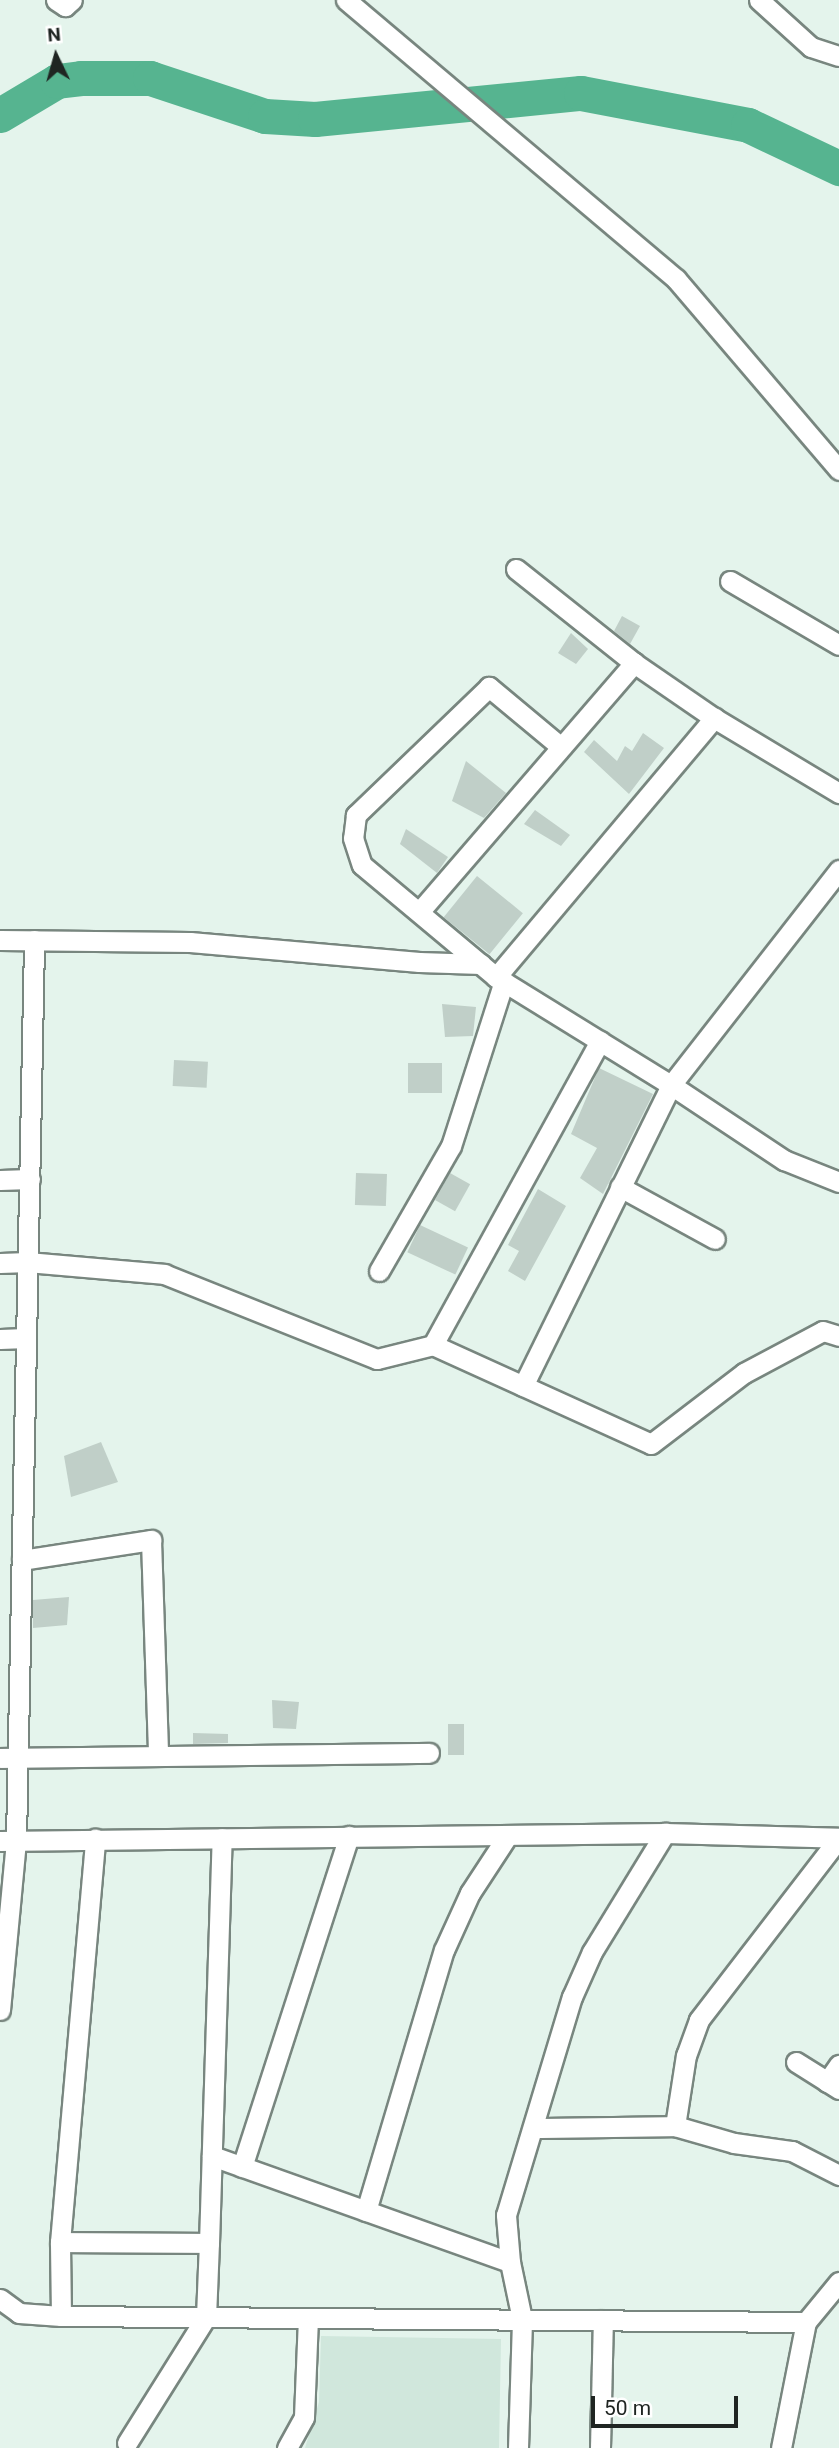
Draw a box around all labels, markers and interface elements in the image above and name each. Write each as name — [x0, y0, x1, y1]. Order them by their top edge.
north arrow — [21, 21, 91, 91]
text: N — [46, 23, 62, 47]
scale bar — [594, 2382, 741, 2426]
text: 50 m — [604, 2396, 651, 2420]

